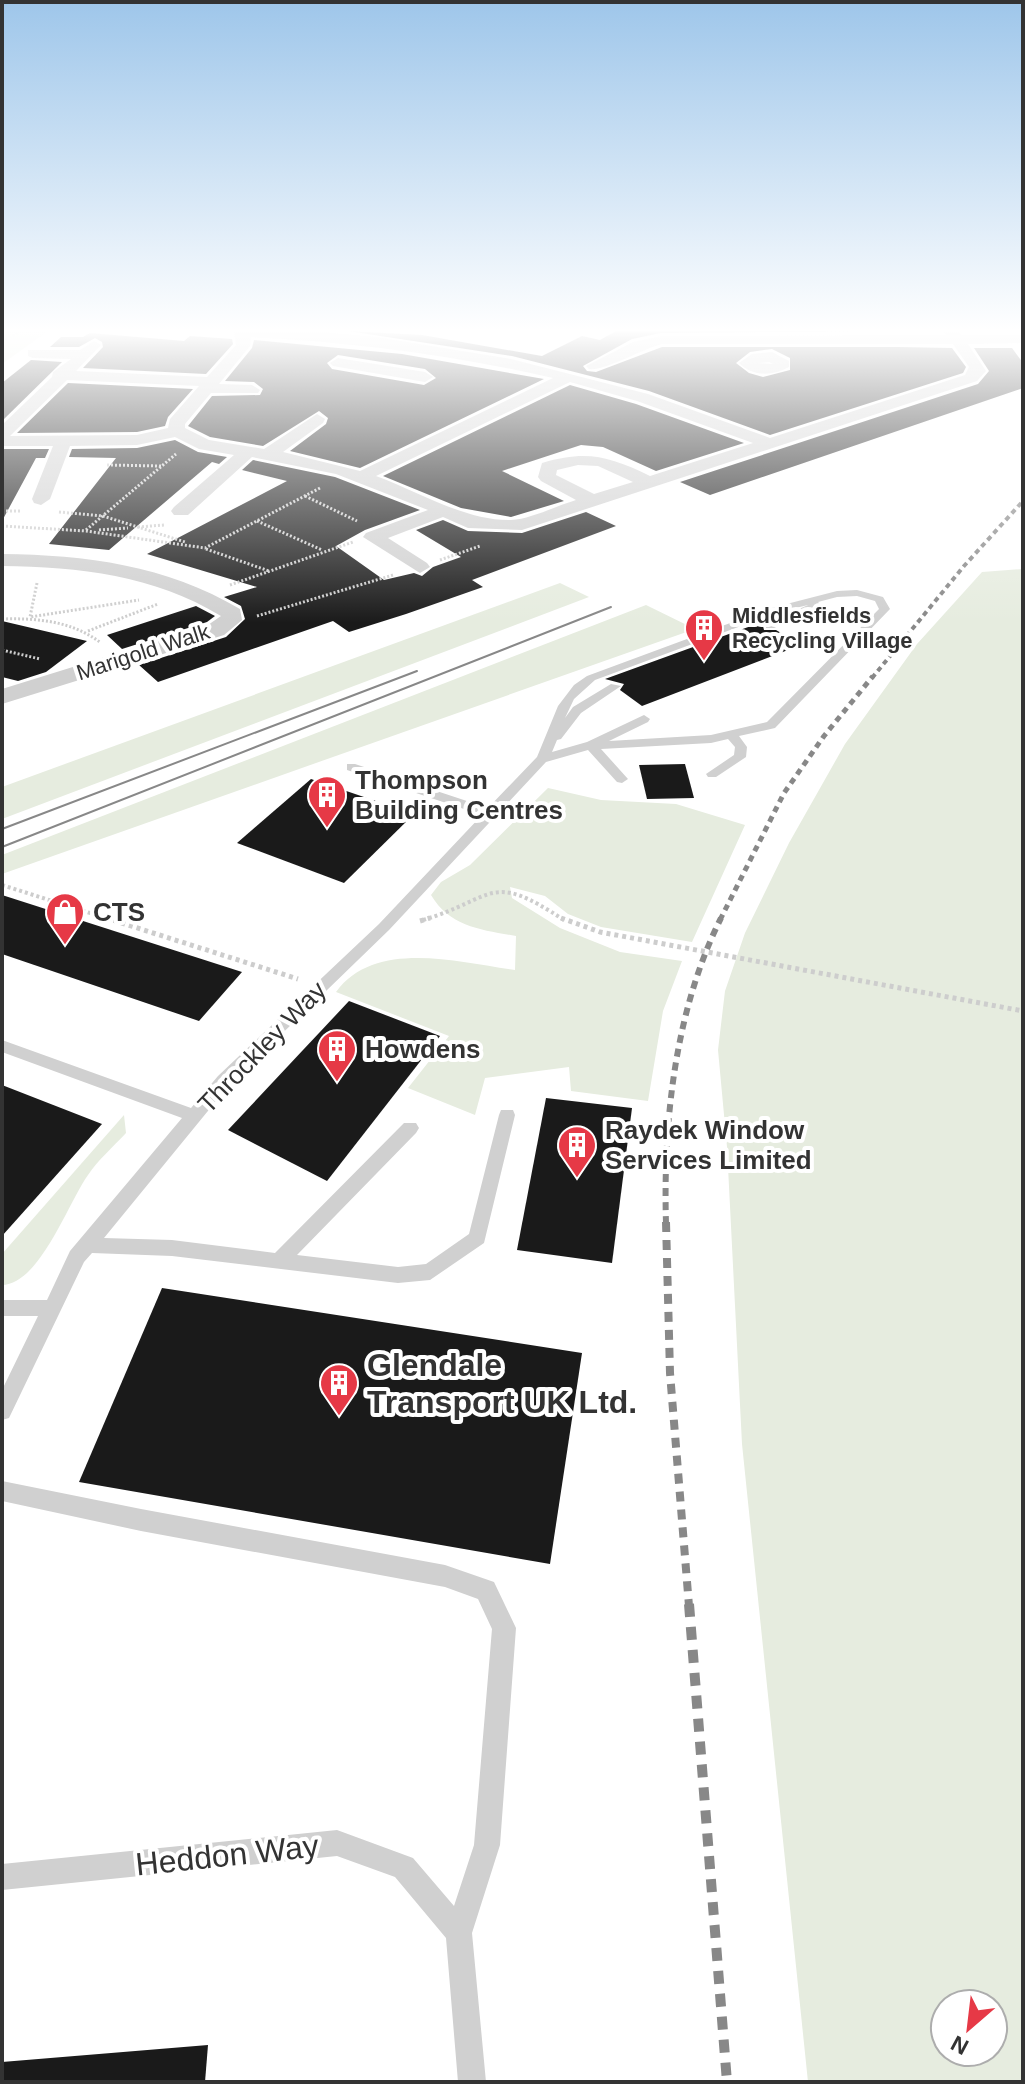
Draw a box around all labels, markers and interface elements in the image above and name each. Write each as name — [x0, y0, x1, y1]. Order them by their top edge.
place label: Middlesfields Recycling Village — [732, 603, 913, 653]
building icon: Middlesfields Recycling Village — [683, 607, 725, 662]
street label: Marigold Walk — [73, 618, 214, 685]
place label: Thompson Building Centres — [355, 765, 563, 825]
building icon: Thompson Building Centres — [306, 774, 348, 829]
shop icon: CTS — [44, 891, 86, 946]
place label: CTS — [93, 897, 145, 927]
street label: Throckley Way — [192, 975, 332, 1119]
building icon: Howdens — [316, 1028, 358, 1083]
place label: Howdens — [365, 1034, 481, 1064]
place label: Raydek Window Services Limited — [605, 1115, 812, 1175]
building icon: Raydek Window Services Limited — [556, 1124, 598, 1179]
place label: Glendale Transport UK Ltd. — [367, 1347, 637, 1420]
building icon: Glendale Transport UK Ltd. — [318, 1362, 360, 1417]
street label: Heddon Way — [134, 1827, 320, 1883]
north arrow — [929, 1988, 1009, 2068]
text: N — [947, 2030, 973, 2060]

